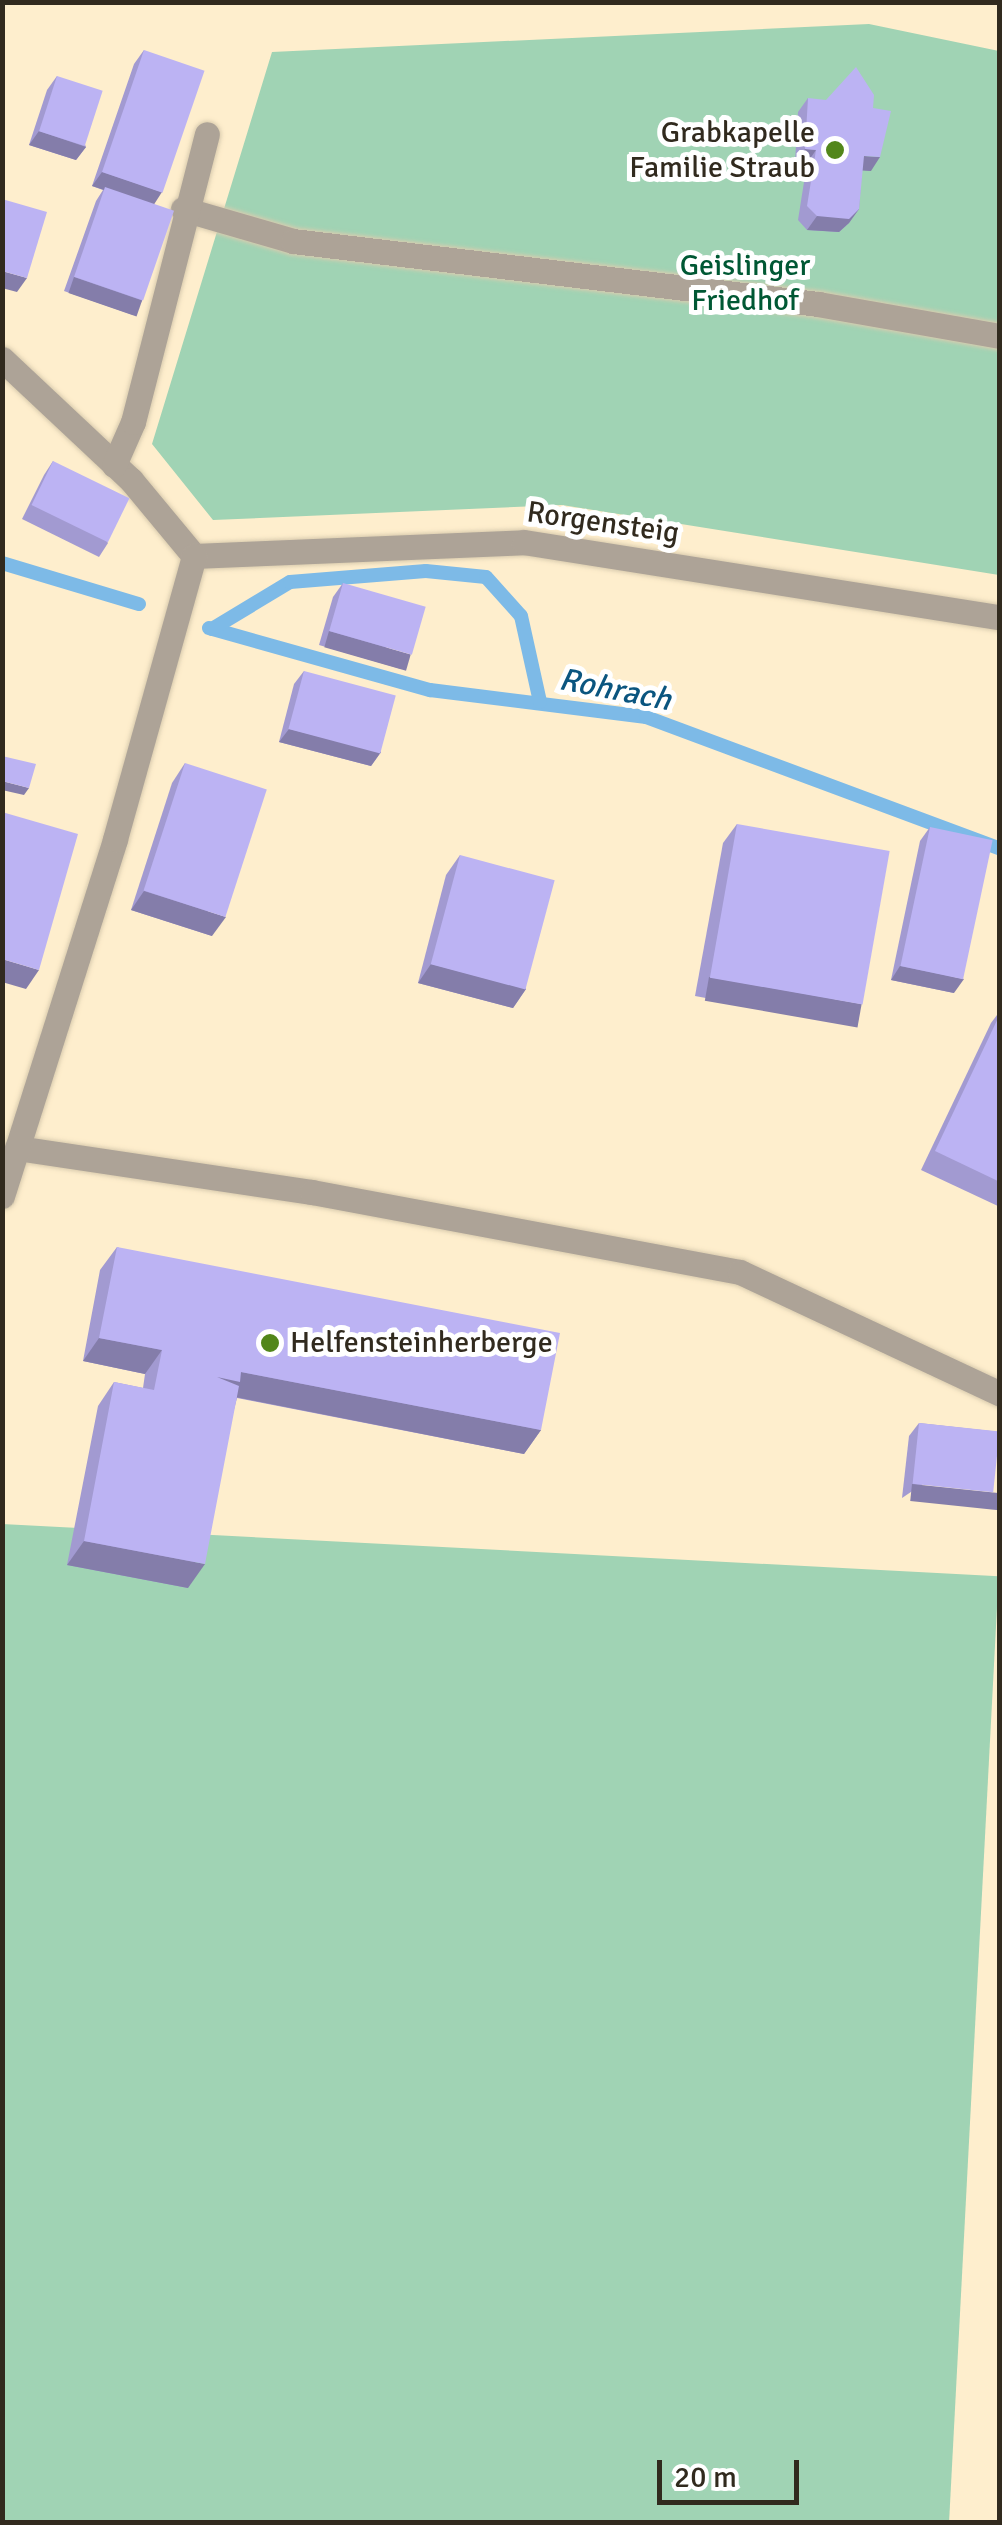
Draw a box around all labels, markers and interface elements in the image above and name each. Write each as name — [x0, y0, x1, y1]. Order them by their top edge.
place label: Grabkapelle Familie Straub — [629, 115, 815, 186]
marker: Grabkapelle Familie Straub — [824, 139, 846, 161]
park label: Geislinger Friedhof — [680, 248, 810, 318]
street label: Rorgensteig — [524, 494, 682, 552]
water label: Rohrach — [556, 660, 674, 720]
place label: Helfensteinherberge — [290, 1325, 553, 1361]
marker: Helfensteinherberge — [259, 1332, 281, 1354]
scale bar — [662, 2440, 804, 2502]
text: 20 m — [674, 2459, 737, 2496]

